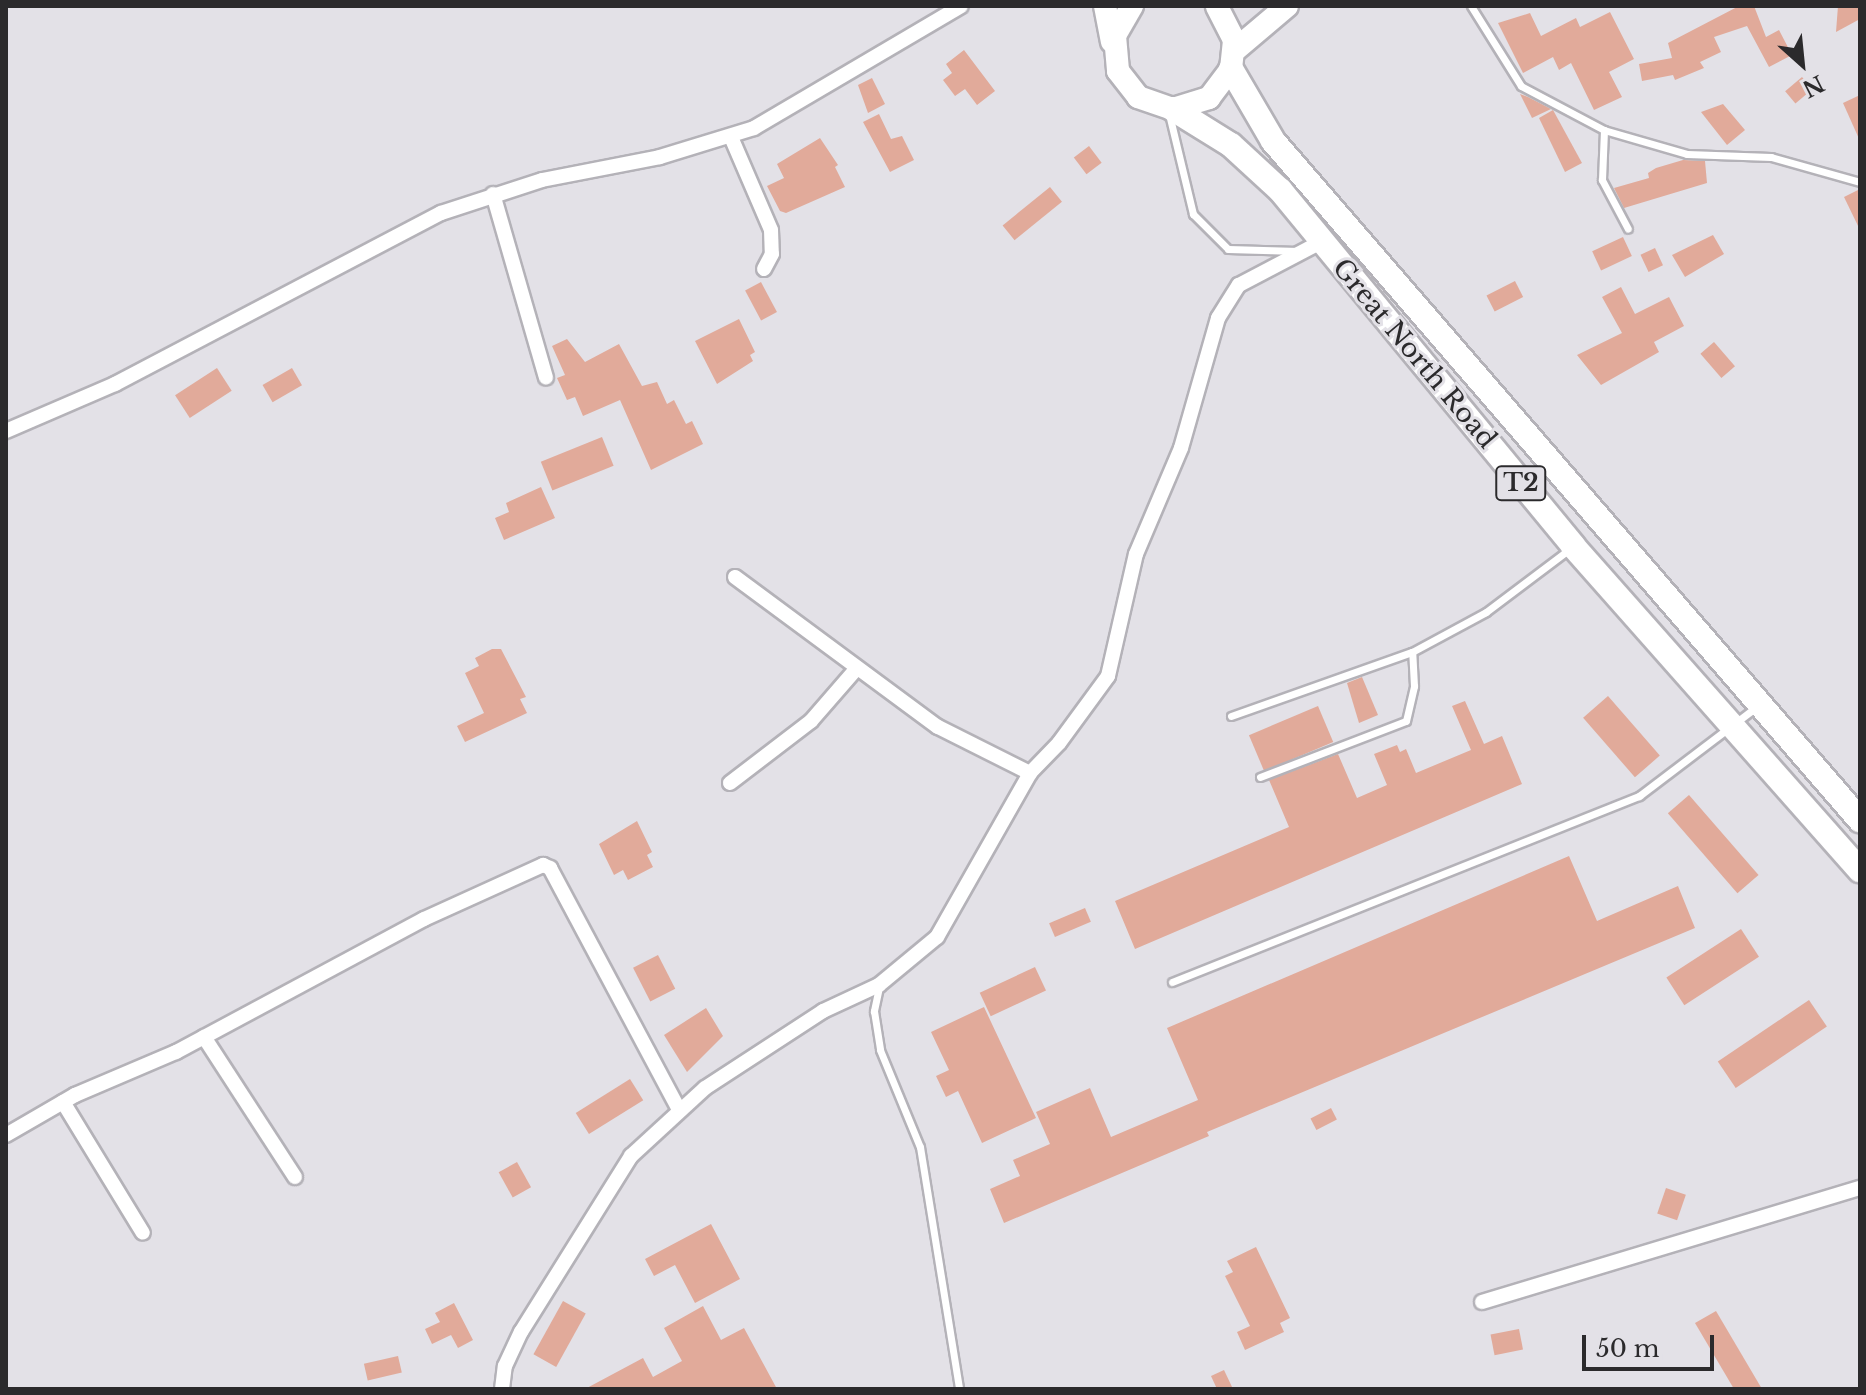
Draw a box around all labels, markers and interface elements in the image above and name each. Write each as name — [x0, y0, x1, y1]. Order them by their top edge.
north arrow — [1762, 24, 1842, 104]
text: N — [1798, 69, 1828, 103]
street label: Great North Road — [1326, 253, 1502, 455]
road number: T2 — [1495, 463, 1547, 503]
scale bar — [1586, 1319, 1718, 1369]
text: 50 m — [1596, 1334, 1659, 1363]

